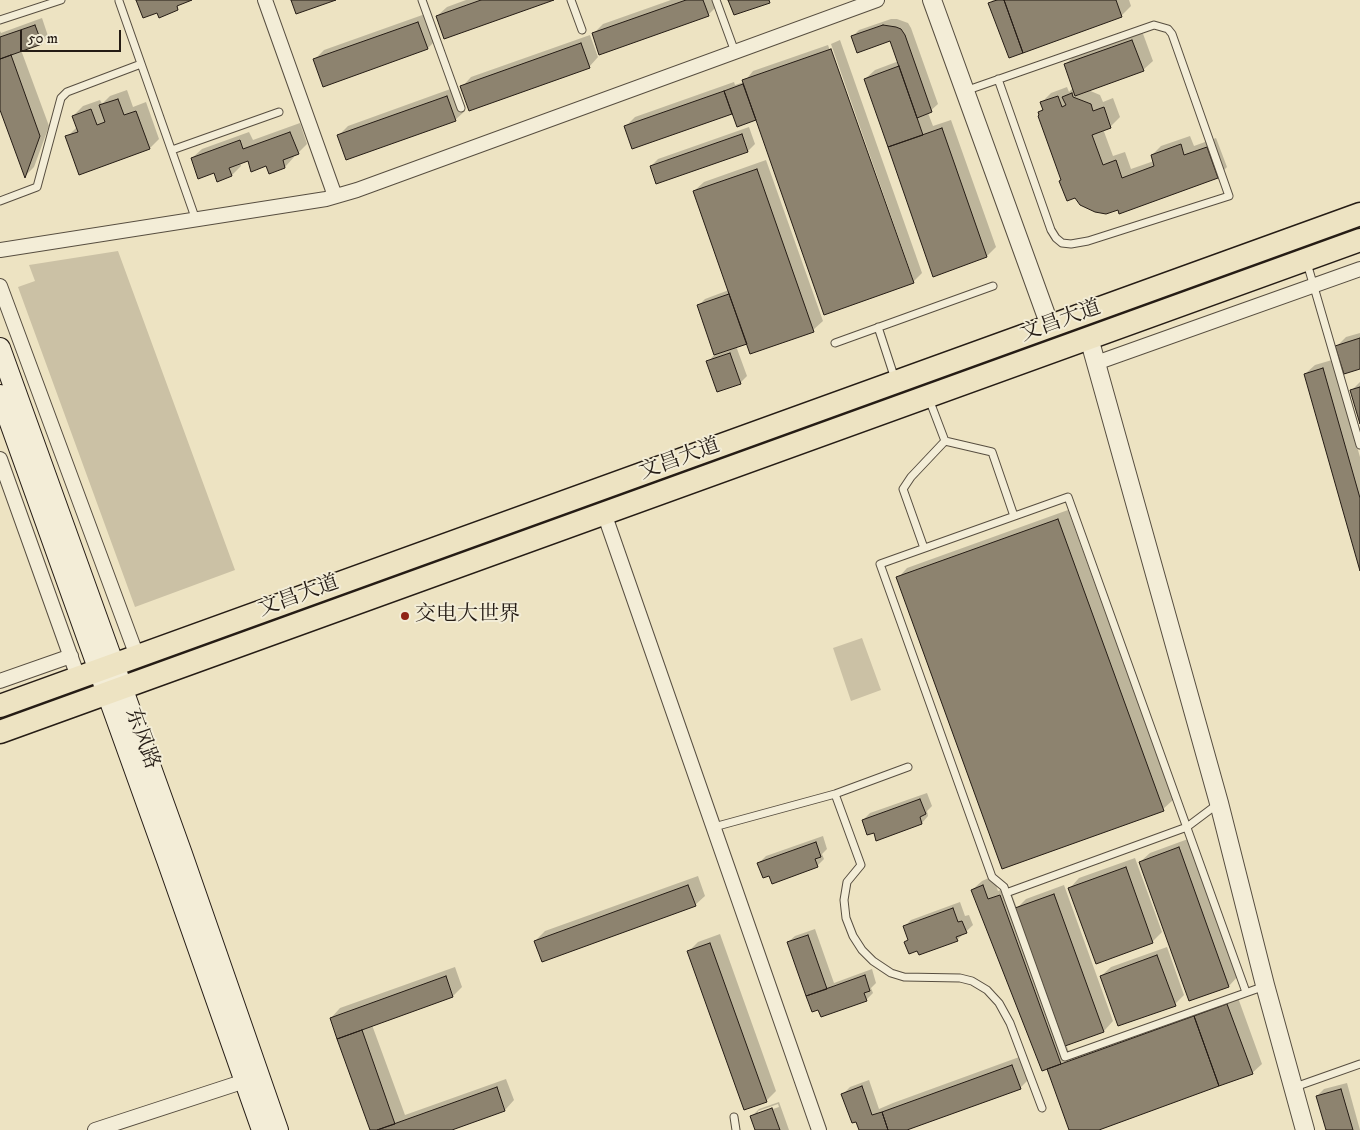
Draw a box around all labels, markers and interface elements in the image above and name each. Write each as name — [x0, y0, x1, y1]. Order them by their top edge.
scale bar — [22, 20, 124, 52]
text: 50 m — [28, 29, 58, 48]
street label: 文昌大道 — [1017, 296, 1105, 348]
street label: 文昌大道 — [636, 434, 724, 486]
street label: 文昌大道 — [255, 571, 343, 623]
place label: 交电大世界 — [415, 603, 520, 629]
marker: 交电大世界 — [399, 610, 411, 622]
street label: 东风路 — [118, 705, 164, 773]

